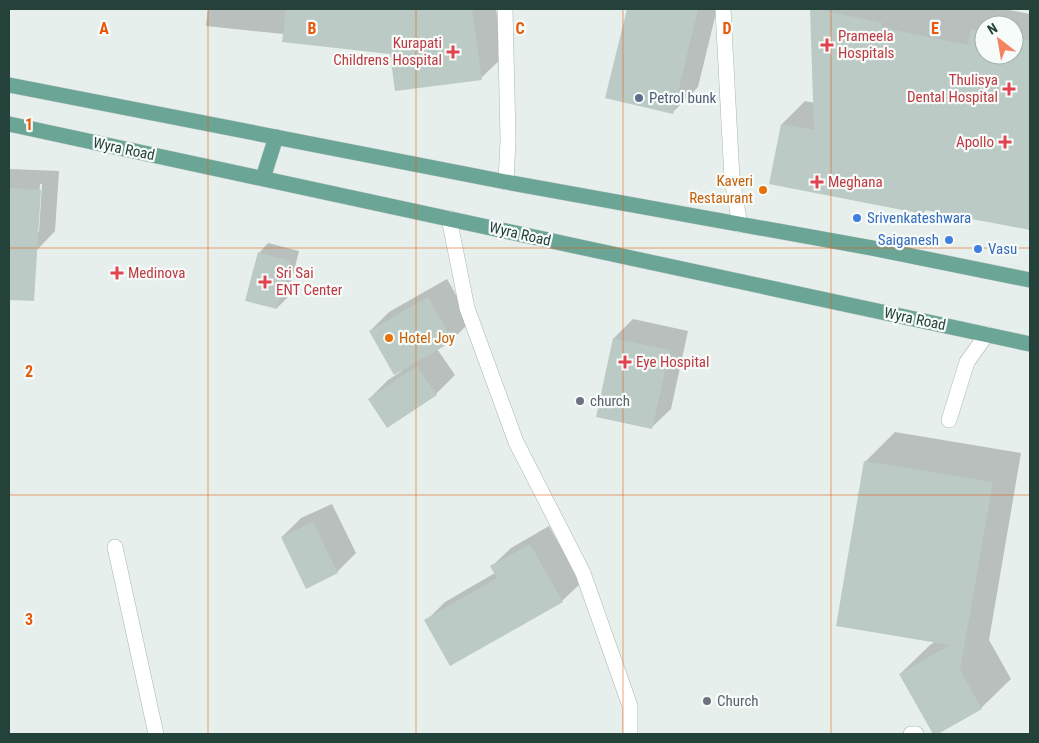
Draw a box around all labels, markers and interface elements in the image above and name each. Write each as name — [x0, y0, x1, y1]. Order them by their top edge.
north arrow — [974, 15, 1024, 65]
text: A — [99, 19, 109, 38]
text: B — [308, 19, 317, 38]
text: C — [515, 19, 525, 38]
text: D — [722, 19, 732, 38]
text: E — [931, 19, 939, 38]
text: N — [985, 20, 1000, 38]
place label: Prameela Hospitals — [838, 27, 895, 62]
place label: Kurapati Childrens Hospital — [333, 34, 442, 69]
marker: Prameela Hospitals — [820, 38, 834, 52]
marker: Kurapati Childrens Hospital — [446, 45, 460, 59]
place label: Thulisya Dental Hospital — [907, 71, 998, 106]
marker: Thulisya Dental Hospital — [1002, 82, 1016, 96]
place label: Petrol bunk — [649, 89, 716, 107]
marker: Petrol bunk — [633, 92, 645, 104]
text: 1 — [25, 115, 33, 134]
place label: Apollo — [956, 133, 994, 151]
street label: Wyra Road — [91, 134, 157, 164]
marker: Apollo — [998, 135, 1012, 149]
place label: Kaveri Restaurant — [689, 172, 753, 207]
place label: Meghana — [828, 173, 883, 191]
marker: Meghana — [810, 175, 824, 189]
marker: Kaveri Restaurant — [757, 184, 769, 196]
place label: Srivenkateshwara — [867, 209, 971, 227]
marker: Srivenkateshwara — [851, 212, 863, 224]
street label: Wyra Road — [487, 218, 553, 250]
place label: Saiganesh — [878, 231, 939, 249]
marker: Saiganesh — [943, 234, 955, 246]
place label: Vasu — [988, 240, 1017, 258]
marker: Vasu — [972, 243, 984, 255]
place label: Medinova — [128, 264, 185, 282]
place label: Sri Sai ENT Center — [276, 264, 343, 299]
marker: Medinova — [110, 266, 124, 280]
marker: Sri Sai ENT Center — [258, 275, 272, 289]
street label: Wyra Road — [882, 304, 948, 334]
place label: Hotel Joy — [399, 329, 455, 347]
marker: Hotel Joy — [383, 332, 395, 344]
place label: Eye Hospital — [636, 353, 709, 371]
marker: Eye Hospital — [618, 355, 632, 369]
text: 2 — [25, 362, 33, 381]
place label: church — [590, 392, 630, 410]
marker: church — [574, 395, 586, 407]
text: 3 — [25, 610, 33, 629]
place label: Church — [717, 692, 759, 710]
marker: Church — [701, 695, 713, 707]

